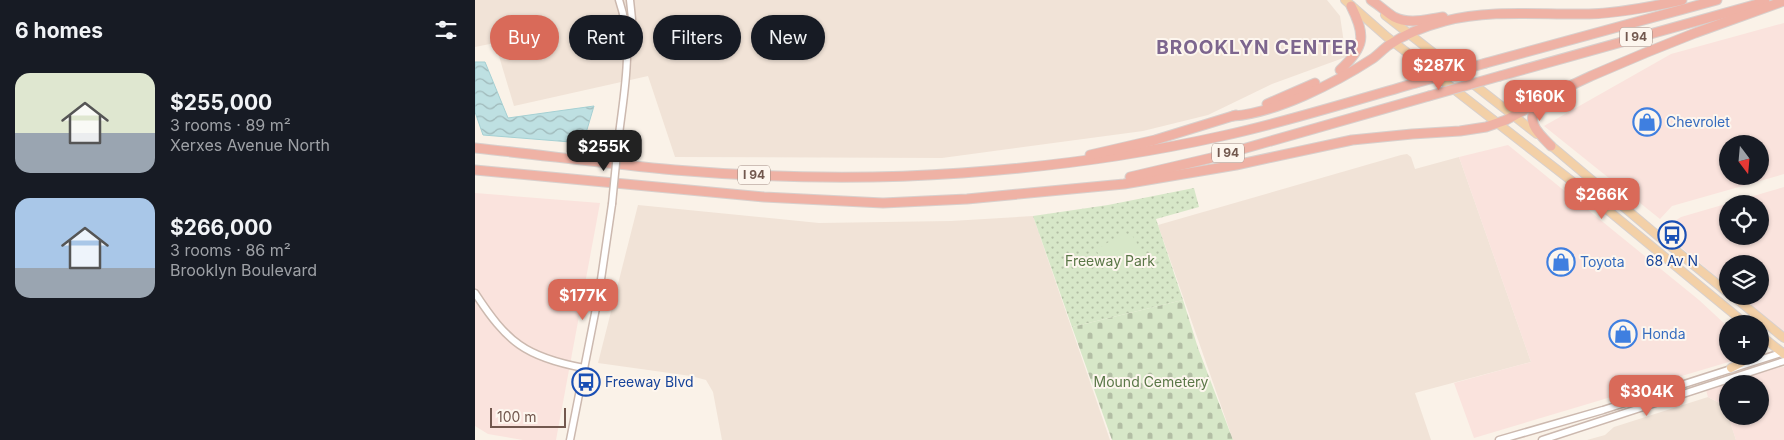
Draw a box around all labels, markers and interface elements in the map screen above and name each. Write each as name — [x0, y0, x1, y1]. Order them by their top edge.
chip: Buy — [490, 15, 559, 60]
chip: Rent — [569, 15, 643, 60]
chip: Filters — [653, 15, 741, 60]
chip: New — [751, 15, 825, 60]
icon: filters — [432, 16, 460, 44]
text: 6 homes — [15, 18, 103, 43]
road number: I 94 — [1620, 28, 1652, 46]
district label: BROOKLYN CENTER — [1156, 36, 1358, 59]
pin: $287K — [1404, 48, 1474, 91]
text: $287K — [1413, 55, 1465, 75]
pin: $160K — [1505, 80, 1575, 122]
text: $160K — [1515, 86, 1565, 106]
text: $255,000 — [170, 90, 272, 115]
icon: home — [55, 93, 115, 153]
shop icon: Chevrolet — [1632, 107, 1662, 137]
place label: Chevrolet — [1666, 113, 1730, 130]
text: 3 rooms · 89 m² — [170, 115, 291, 135]
pin: $255K — [569, 130, 639, 172]
text: Xerxes Avenue North — [170, 135, 330, 155]
north arrow — [1719, 135, 1769, 185]
map controls — [1719, 135, 1769, 425]
text: $255K — [578, 136, 630, 156]
road number: I 94 — [1212, 144, 1244, 162]
road number: I 94 — [738, 166, 770, 184]
pin: $266K — [1567, 178, 1637, 220]
text: $266K — [1576, 184, 1628, 204]
button: locate — [1719, 195, 1769, 245]
text: $266,000 — [170, 215, 273, 240]
icon: home — [55, 218, 115, 278]
bus stop icon: 68 Av N — [1657, 220, 1687, 250]
text: 3 rooms · 86 m² — [170, 240, 291, 260]
shop icon: Toyota — [1546, 247, 1576, 277]
park label: Freeway Park — [1065, 252, 1155, 269]
place label: 68 Av N — [1646, 252, 1698, 269]
place label: Toyota — [1580, 253, 1625, 270]
button: layers — [1719, 255, 1769, 305]
text: Brooklyn Boulevard — [170, 260, 317, 280]
pin: $177K — [548, 278, 618, 321]
text: $177K — [559, 285, 607, 305]
button: + — [1719, 315, 1769, 365]
shop icon: Honda — [1608, 319, 1638, 349]
place label: Honda — [1642, 325, 1686, 342]
bus stop icon: Freeway Blvd — [571, 367, 601, 397]
place label: Freeway Blvd — [605, 373, 694, 390]
park label: Mound Cemetery — [1094, 373, 1209, 390]
pin: $304K — [1612, 374, 1682, 417]
button: − — [1719, 375, 1769, 425]
text: $304K — [1620, 381, 1674, 401]
scale bar — [490, 405, 566, 428]
text: 100 m — [497, 408, 537, 425]

